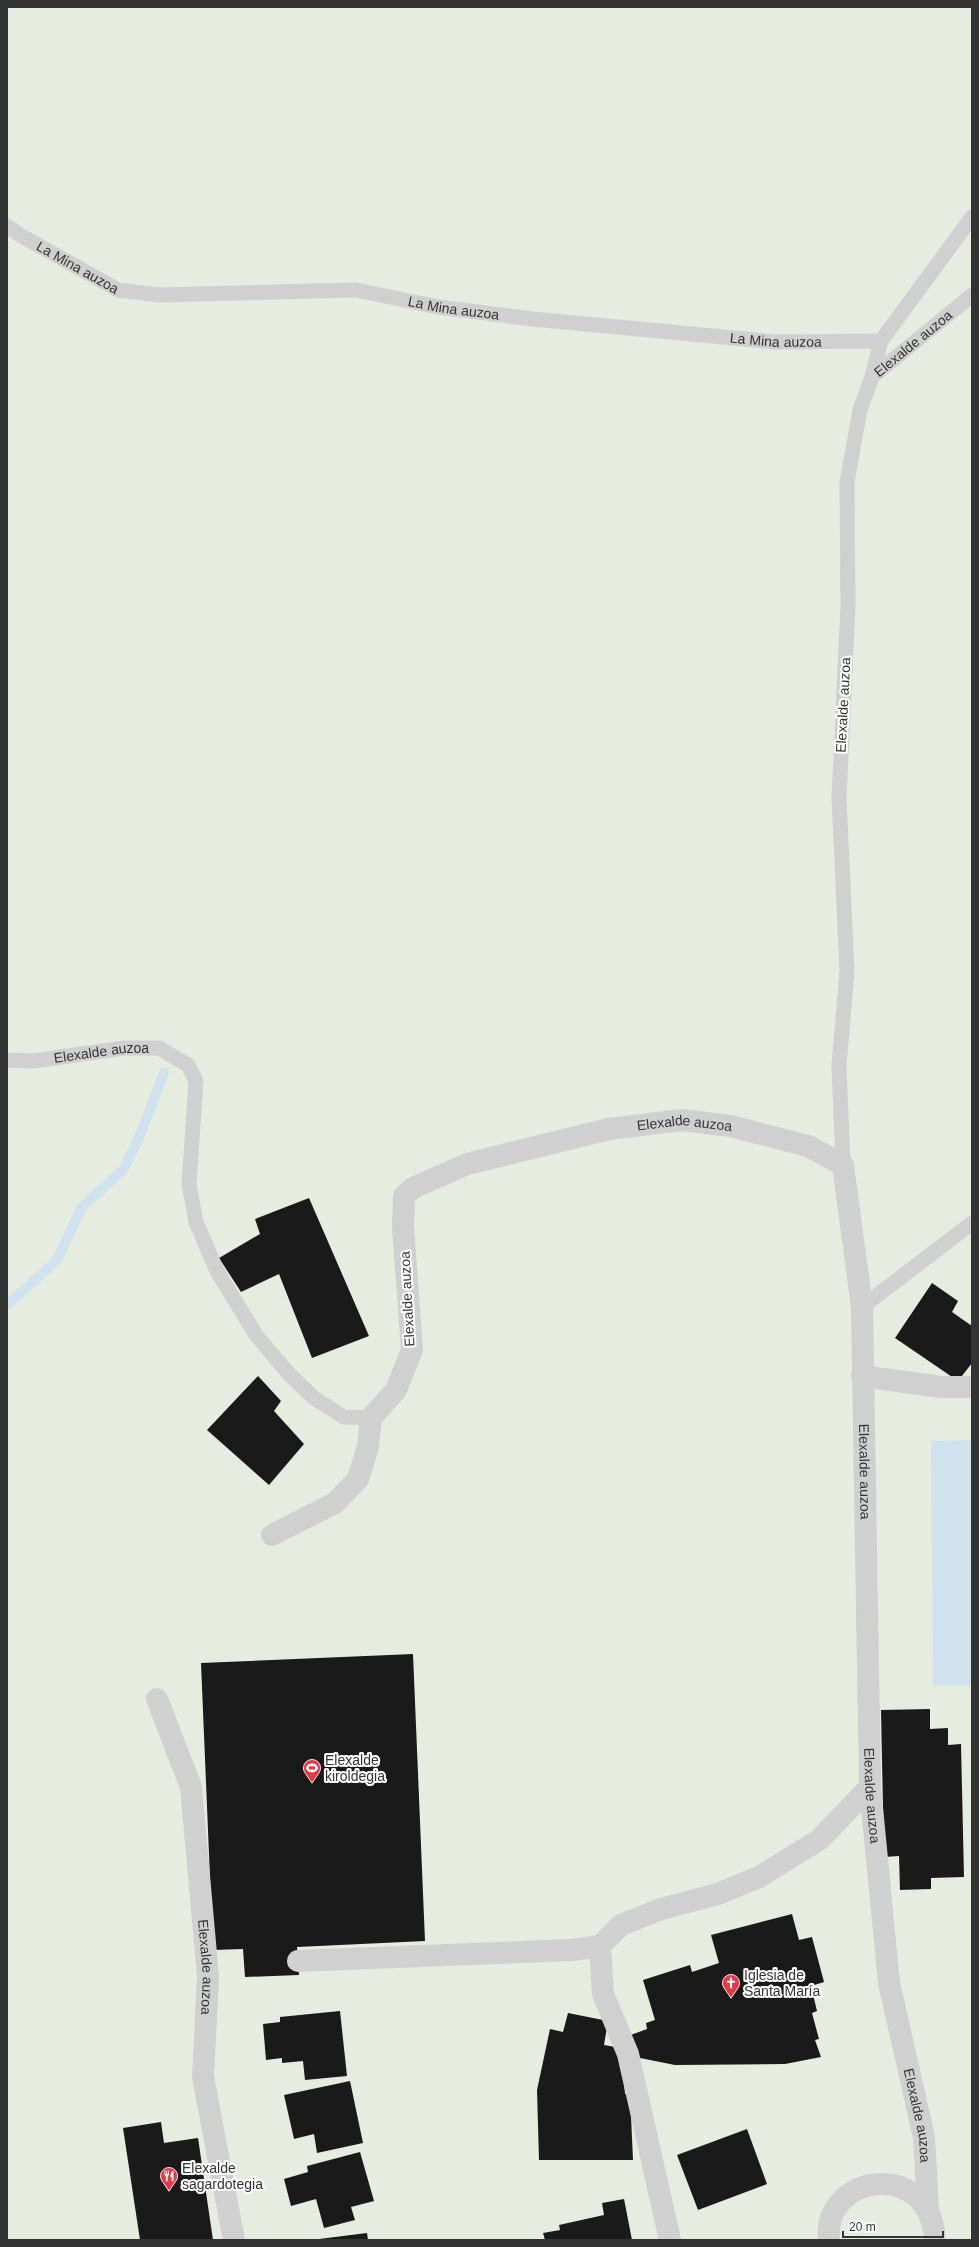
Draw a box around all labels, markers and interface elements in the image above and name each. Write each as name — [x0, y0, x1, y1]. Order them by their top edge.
street label: La Mina auzoa — [34, 238, 122, 297]
street label: La Mina auzoa — [407, 293, 500, 323]
street label: Elexalde auzoa — [871, 307, 955, 380]
street label: La Mina auzoa — [729, 330, 822, 350]
street label: Elexalde auzoa — [833, 657, 854, 753]
street label: Elexalde auzoa — [53, 1040, 149, 1066]
street label: Elexalde auzoa — [636, 1112, 733, 1134]
street label: Elexalde auzoa — [396, 1251, 417, 1347]
street label: Elexalde auzoa — [856, 1423, 874, 1520]
street label: Elexalde auzoa — [861, 1747, 883, 1844]
place label: Elexalde kiroldegia — [325, 1752, 385, 1784]
sports icon: Elexalde kiroldegia — [302, 1758, 322, 1783]
street label: Elexalde auzoa — [195, 1918, 216, 2015]
place label: Iglesia de Santa María — [744, 1967, 820, 1999]
church icon: Iglesia de Santa María — [721, 1973, 741, 1998]
street label: Elexalde auzoa — [901, 2067, 933, 2163]
place label: Elexalde sagardotegia — [182, 2160, 263, 2192]
restaurant icon: Elexalde sagardotegia — [159, 2166, 179, 2191]
scale bar — [843, 2213, 943, 2239]
text: 20 m — [849, 2220, 876, 2234]

